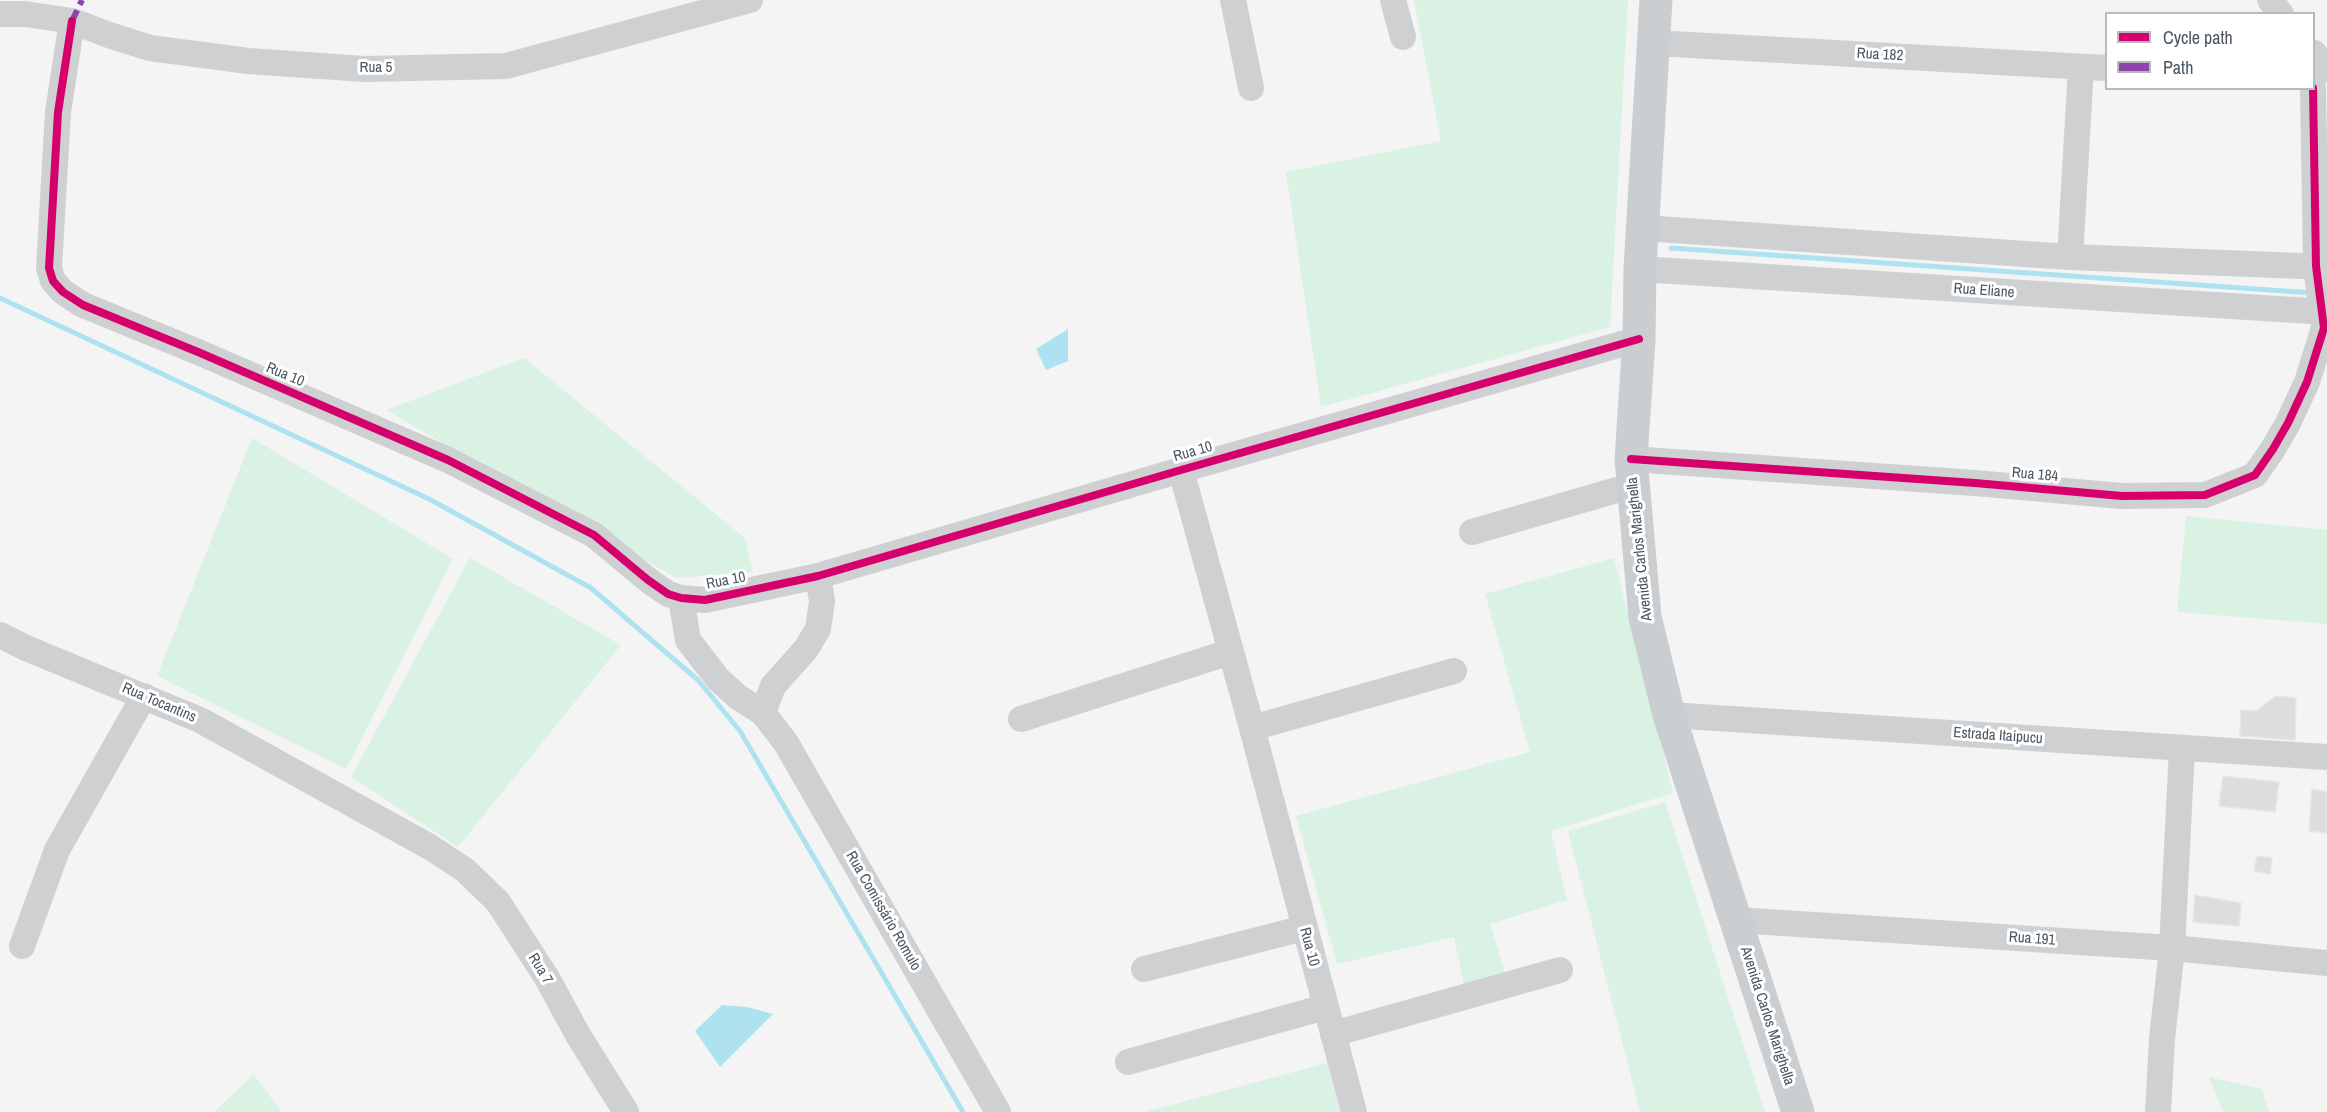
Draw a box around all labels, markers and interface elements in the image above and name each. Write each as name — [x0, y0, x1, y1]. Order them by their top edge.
legend — [2105, 12, 2315, 90]
text: Cycle path — [2163, 25, 2233, 50]
street label: Rua 182 — [1856, 45, 1904, 65]
text: Path — [2163, 55, 2193, 80]
street label: Rua 5 — [360, 59, 392, 77]
street label: Rua Eliane — [1953, 280, 2015, 302]
street label: Rua 10 — [263, 359, 307, 391]
street label: Rua 10 — [1171, 438, 1215, 466]
street label: Rua 184 — [2011, 464, 2059, 486]
street label: Avenida Carlos Marighella — [1623, 476, 1657, 622]
street label: Rua 10 — [705, 568, 747, 594]
street label: Rua Tocantins — [119, 679, 199, 727]
street label: Estrada Itaipucu — [1953, 724, 2043, 748]
street label: Rua Comissário Romulo — [842, 848, 924, 974]
street label: Rua 10 — [1295, 926, 1323, 968]
street label: Rua 191 — [2008, 928, 2056, 950]
street label: Avenida Carlos Marighella — [1736, 944, 1798, 1088]
street label: Rua 7 — [524, 950, 556, 988]

